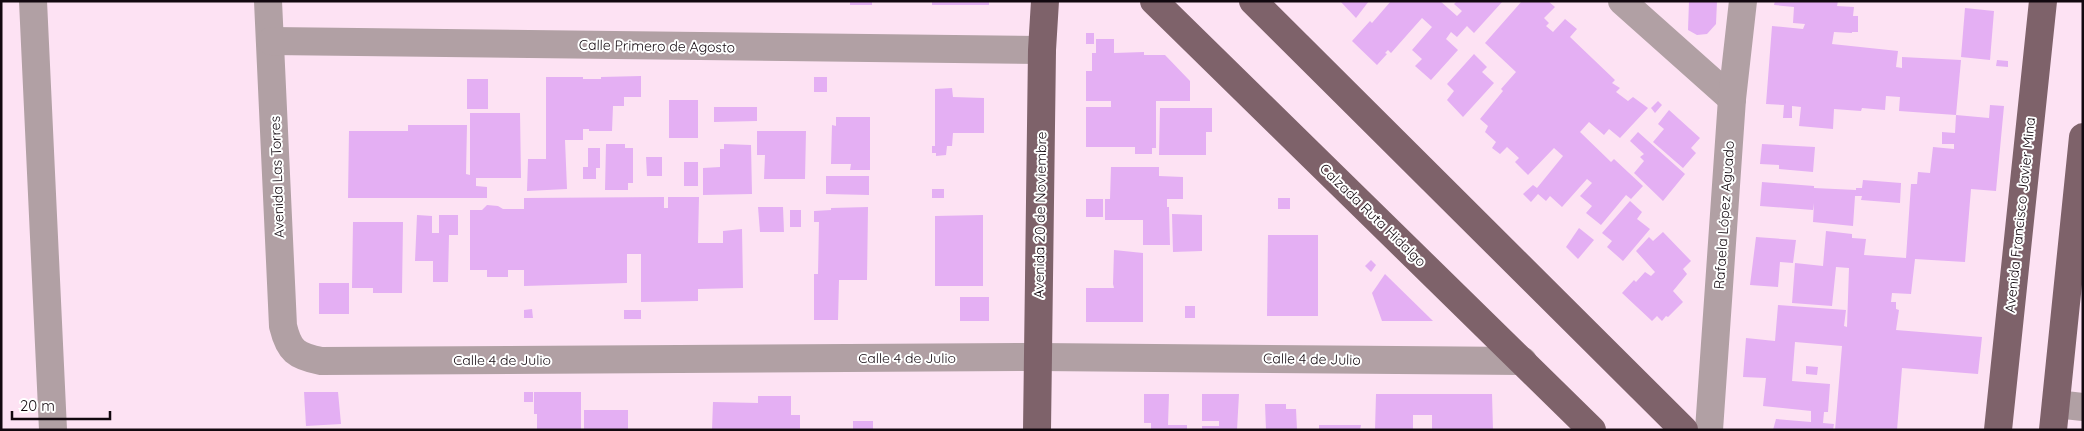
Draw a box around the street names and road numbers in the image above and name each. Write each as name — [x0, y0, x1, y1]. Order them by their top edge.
street label: Calle Primero de Agosto — [579, 36, 735, 56]
street label: Avenida Las Torres — [266, 116, 288, 238]
street label: Avenida Francisco Javier Mina — [2001, 116, 2039, 314]
street label: Avenida 20 de Noviembre — [1030, 131, 1050, 299]
street label: Rafaela López Aguado — [1710, 140, 1738, 290]
street label: Calzada Ruta Hidalgo — [1316, 160, 1430, 270]
street label: Calle 4 de Julio — [858, 349, 956, 367]
street label: Calle 4 de Julio — [1263, 349, 1361, 369]
street label: Calle 4 de Julio — [453, 351, 551, 369]

